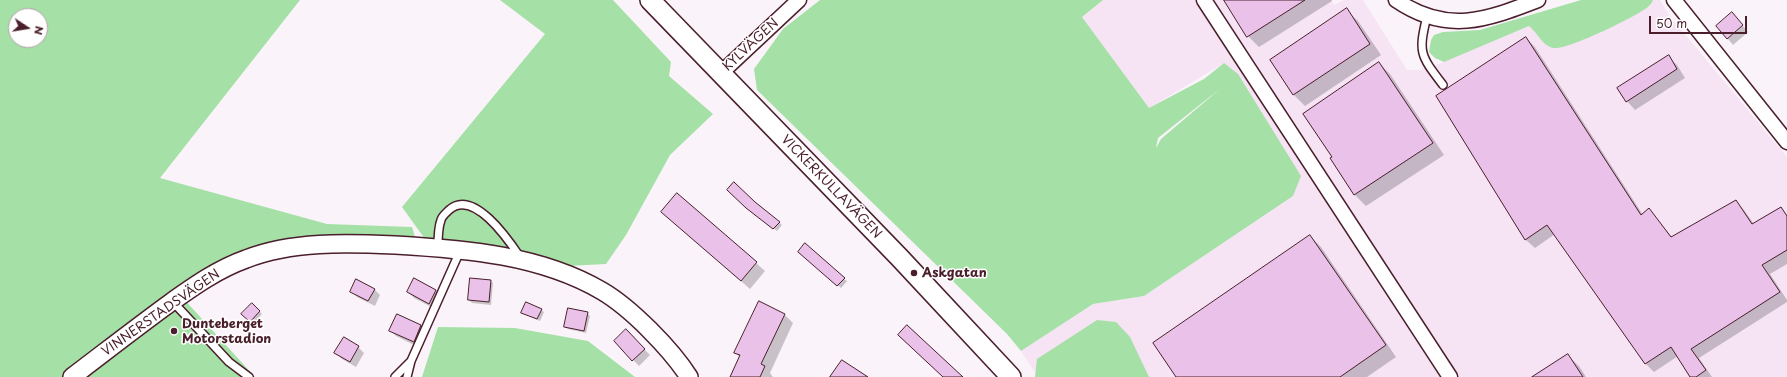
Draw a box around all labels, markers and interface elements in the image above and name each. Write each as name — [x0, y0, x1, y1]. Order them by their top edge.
north arrow — [8, 8, 48, 48]
scale bar — [1651, 8, 1749, 34]
text: 50 m — [1656, 14, 1687, 32]
street label: KYLVÄGEN — [720, 15, 782, 75]
text: N — [30, 24, 48, 36]
street label: VICKERKULLAVÄGEN — [778, 132, 884, 242]
place label: Askgatan — [922, 265, 987, 281]
street label: VINNERSTADSVÄGEN — [99, 266, 223, 360]
marker: Askgatan — [909, 268, 919, 278]
place label: Dunteberget Motorstadion — [182, 316, 271, 347]
marker: Dunteberget Motorstadion — [169, 326, 179, 336]

